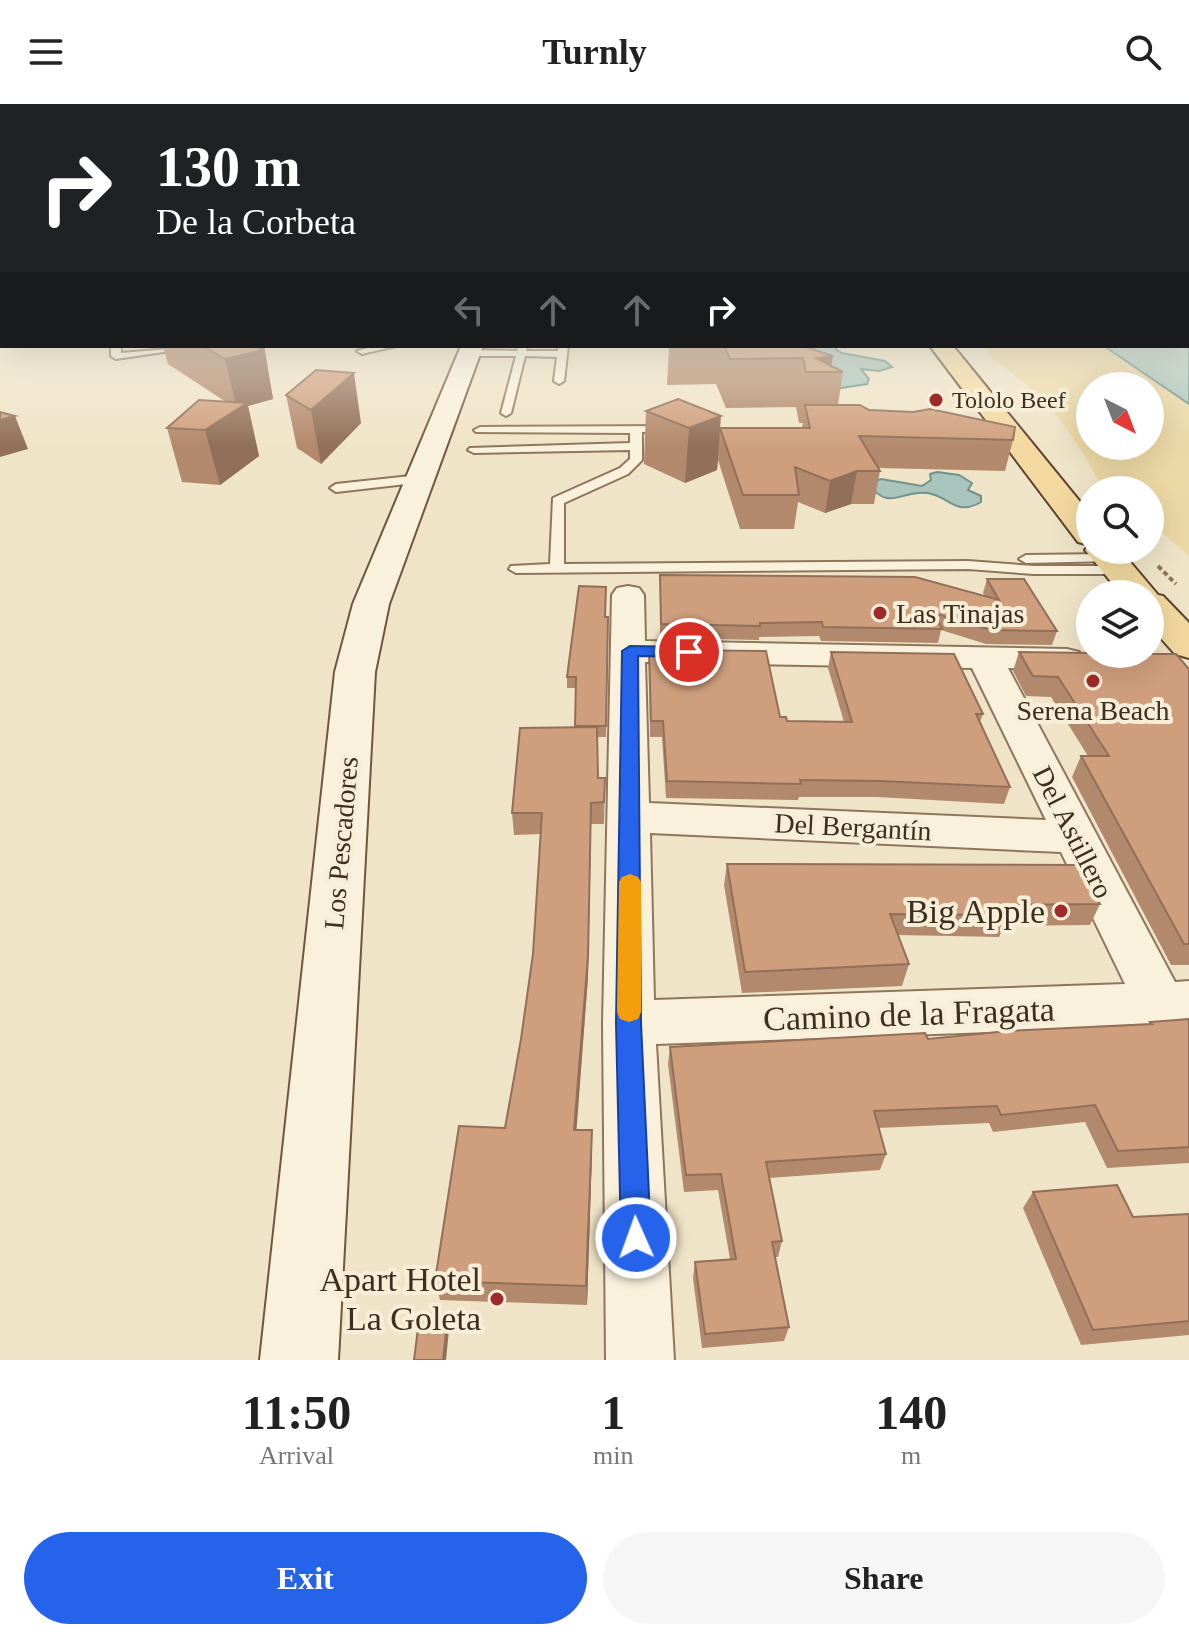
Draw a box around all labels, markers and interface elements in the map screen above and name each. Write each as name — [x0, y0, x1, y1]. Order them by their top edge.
icon: menu — [24, 30, 68, 74]
icon: search — [1121, 30, 1165, 74]
text: Turnly — [542, 32, 647, 72]
icon: right — [24, 136, 128, 240]
text: 130 m — [156, 136, 301, 198]
text: De la Corbeta — [156, 202, 356, 242]
icon: left — [447, 288, 491, 332]
icon: ahead — [531, 288, 575, 332]
icon: ahead — [615, 288, 659, 332]
icon: right — [699, 288, 743, 332]
north arrow — [1076, 372, 1164, 460]
map controls — [1076, 372, 1164, 668]
place label: Tololo Beef — [952, 387, 1066, 413]
marker: Tololo Beef — [927, 391, 945, 409]
button: search — [1076, 476, 1164, 564]
button: layers — [1076, 580, 1164, 668]
place label: Las Tinajas — [896, 598, 1024, 629]
marker: Las Tinajas — [871, 604, 889, 622]
pin — [655, 618, 723, 686]
icon: arrive — [667, 630, 711, 674]
marker: Serena Beach — [1084, 672, 1102, 690]
place label: Serena Beach — [1016, 695, 1170, 726]
street label: Los Pescadores — [318, 755, 364, 931]
street label: Del Astillero — [1027, 761, 1119, 903]
street label: Del Bergantín — [774, 807, 932, 847]
place label: Big Apple — [906, 893, 1045, 930]
marker: Big Apple — [1052, 902, 1070, 920]
street label: Camino de la Fragata — [763, 990, 1055, 1038]
position arrow — [594, 1196, 678, 1280]
place label: Apart Hotel La Goleta — [320, 1261, 481, 1337]
marker: Apart Hotel La Goleta — [488, 1290, 506, 1308]
text: 11:50 — [242, 1386, 351, 1439]
text: 1 — [601, 1386, 625, 1439]
text: 140 — [875, 1386, 947, 1439]
text: Arrival — [259, 1441, 334, 1470]
text: min — [593, 1441, 633, 1470]
text: m — [901, 1441, 921, 1470]
button: Exit — [24, 1532, 587, 1624]
button: Share — [603, 1532, 1165, 1624]

